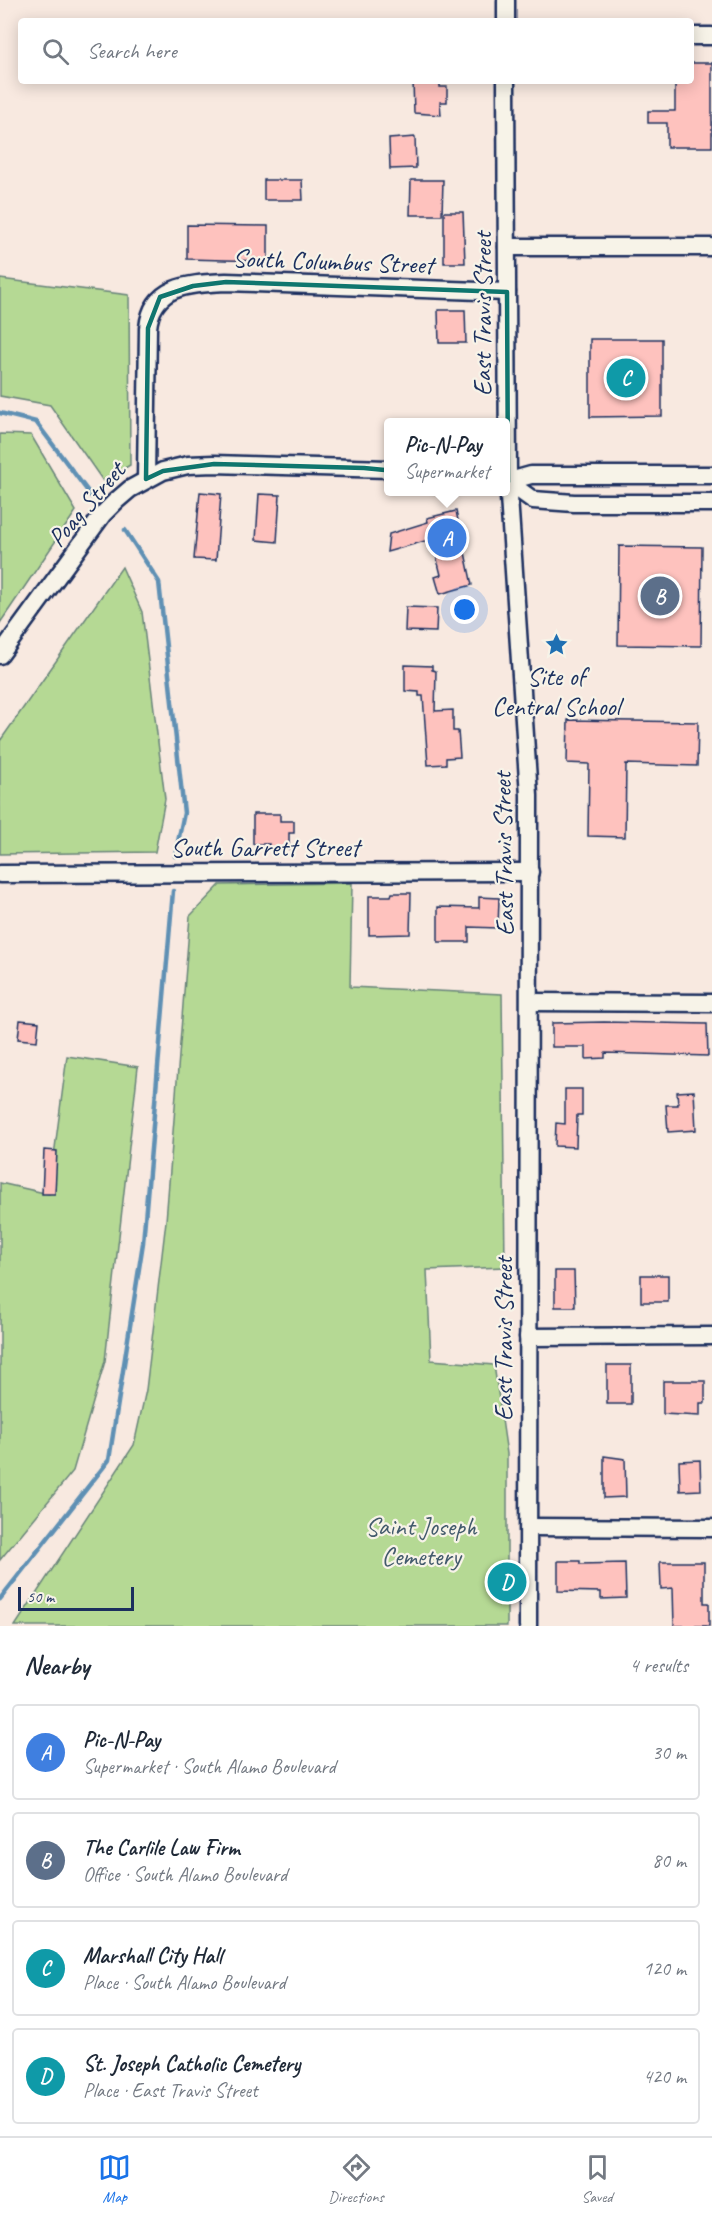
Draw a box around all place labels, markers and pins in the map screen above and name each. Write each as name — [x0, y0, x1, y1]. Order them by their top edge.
pin: C — [606, 356, 646, 400]
pin: A — [428, 516, 466, 560]
pin: B — [640, 574, 680, 618]
place icon: Site of Central School — [543, 632, 569, 658]
place label: Site of Central School — [492, 660, 625, 723]
pin: D — [488, 1560, 526, 1604]

